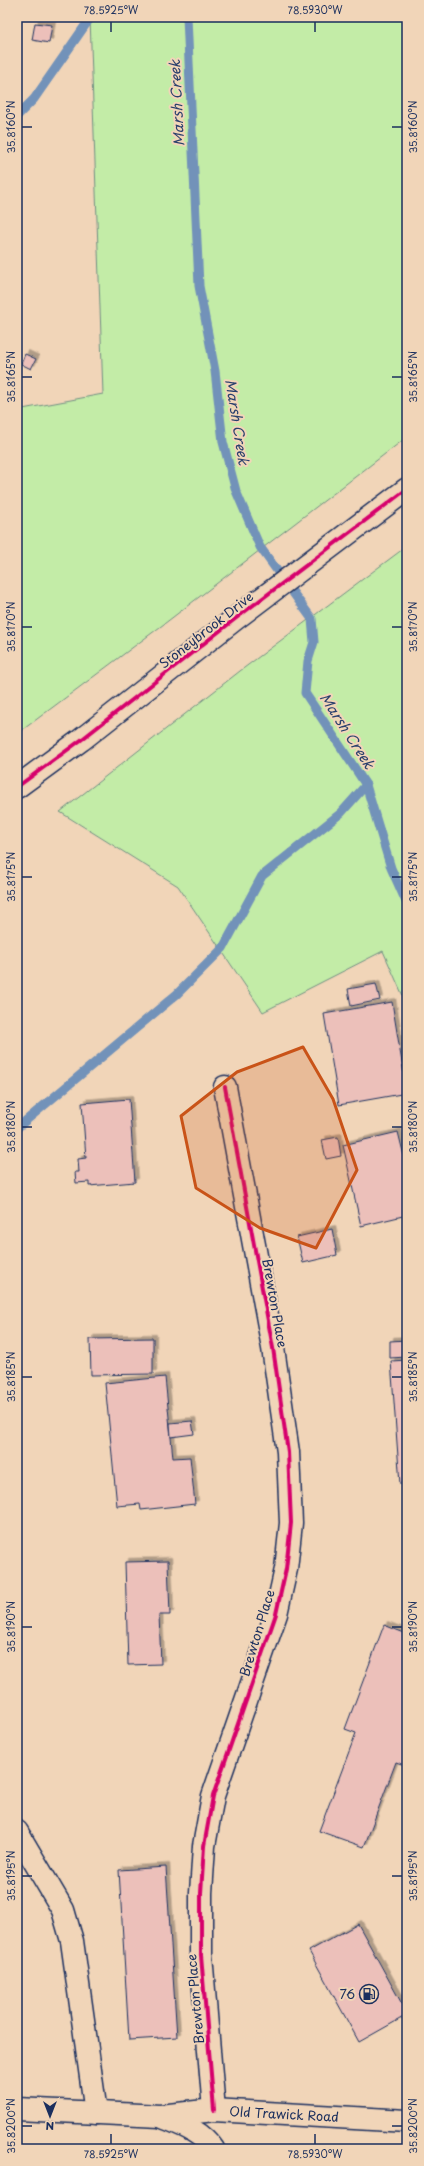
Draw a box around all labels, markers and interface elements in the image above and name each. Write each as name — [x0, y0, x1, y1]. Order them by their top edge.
text: 78.5925°W — [84, 2, 139, 17]
text: 78.5930°W — [288, 2, 343, 17]
water label: Marsh Creek — [164, 58, 189, 147]
text: 35.8160°N — [3, 100, 18, 154]
text: 35.8160°N — [405, 100, 420, 154]
text: 35.8165°N — [3, 351, 18, 403]
text: 35.8165°N — [405, 351, 420, 403]
water label: Marsh Creek — [220, 377, 255, 468]
street label: Stoneybrook Drive — [155, 587, 257, 672]
text: 35.8170°N — [3, 601, 18, 653]
text: 35.8170°N — [405, 601, 420, 653]
water label: Marsh Creek — [315, 689, 381, 774]
text: 35.8175°N — [3, 852, 18, 902]
text: 35.8175°N — [405, 852, 420, 902]
text: 35.8180°N — [3, 1101, 18, 1153]
text: 35.8180°N — [405, 1101, 420, 1153]
street label: Brewton Place — [258, 1257, 293, 1349]
text: 35.8185°N — [3, 1351, 18, 1403]
text: 35.8185°N — [405, 1351, 420, 1403]
street label: Brewton Place — [234, 1587, 279, 1679]
text: 35.8190°N — [3, 1601, 18, 1653]
text: 35.8190°N — [405, 1601, 420, 1653]
text: 35.8195°N — [3, 1850, 18, 1902]
text: 35.8195°N — [405, 1850, 420, 1902]
street label: Brewton Place — [181, 1953, 208, 2045]
fuel station icon: 76 — [358, 1983, 380, 2005]
place label: 76 — [340, 1984, 355, 2003]
north arrow — [30, 2096, 70, 2136]
text: 35.8200°N — [3, 2098, 18, 2154]
text: 35.8200°N — [405, 2098, 420, 2154]
street label: Old Trawick Road — [229, 2101, 339, 2126]
text: N — [45, 2118, 54, 2135]
text: 78.5925°W — [84, 2146, 139, 2161]
text: 78.5930°W — [288, 2146, 343, 2161]

